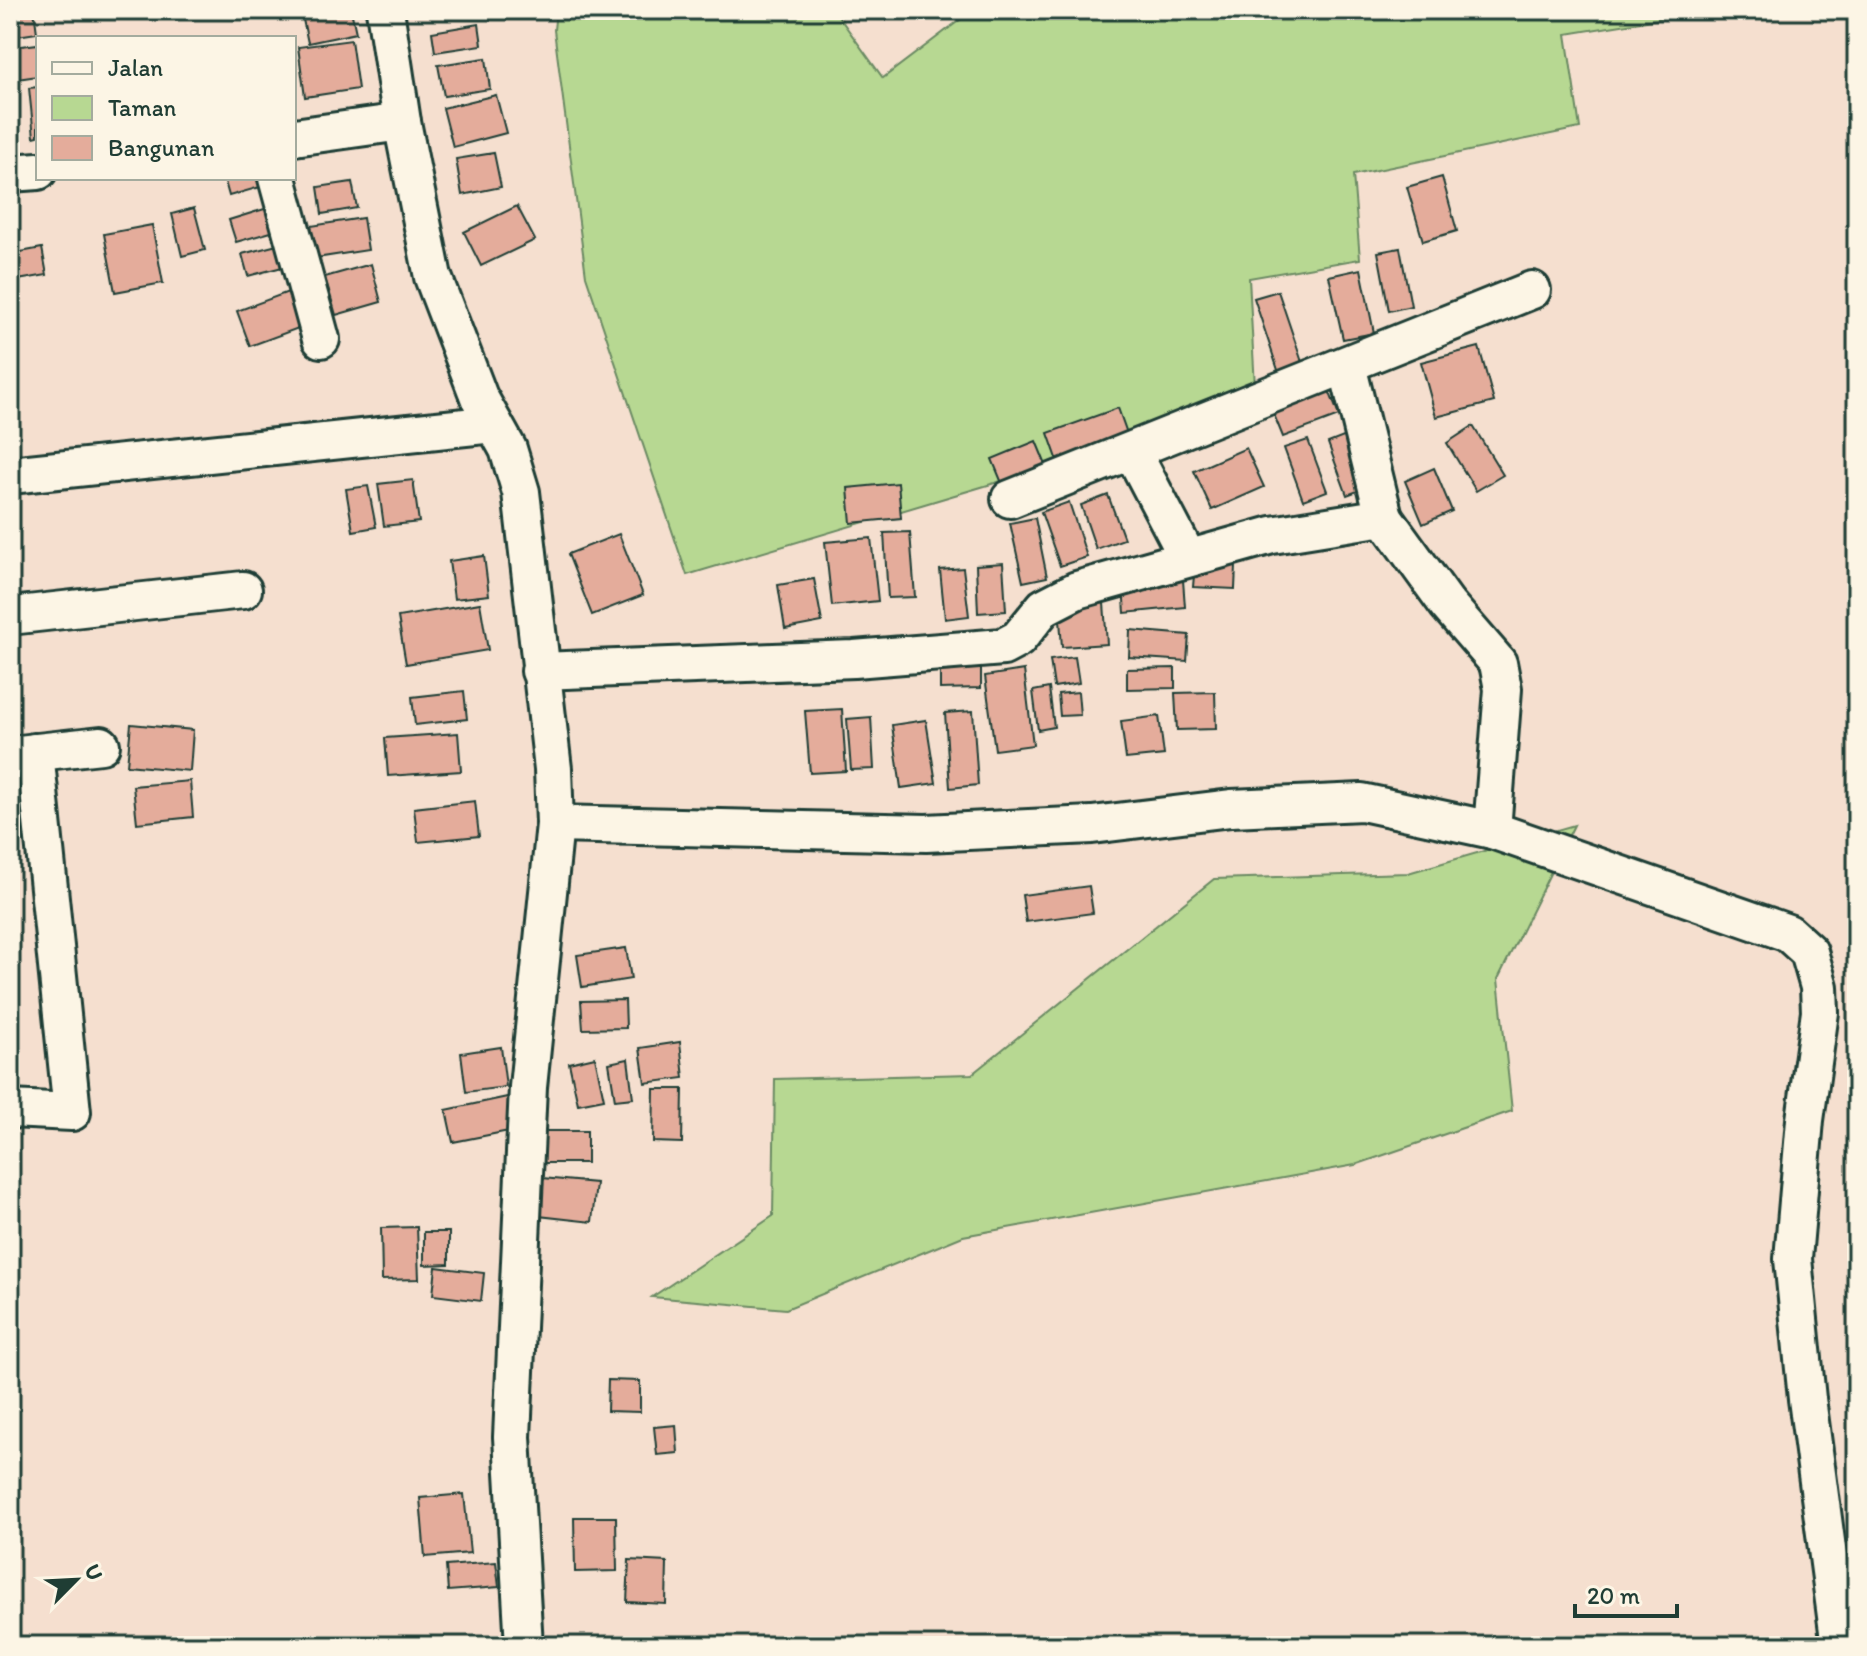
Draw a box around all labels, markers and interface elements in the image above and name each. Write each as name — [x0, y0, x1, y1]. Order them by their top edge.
legend — [36, 36, 296, 180]
text: Jalan — [108, 53, 163, 82]
text: Taman — [108, 93, 177, 122]
text: Bangunan — [108, 133, 215, 162]
north arrow — [36, 1540, 116, 1620]
text: U — [79, 1560, 109, 1584]
scale bar — [1575, 1568, 1677, 1618]
text: 20 m — [1587, 1581, 1640, 1610]

